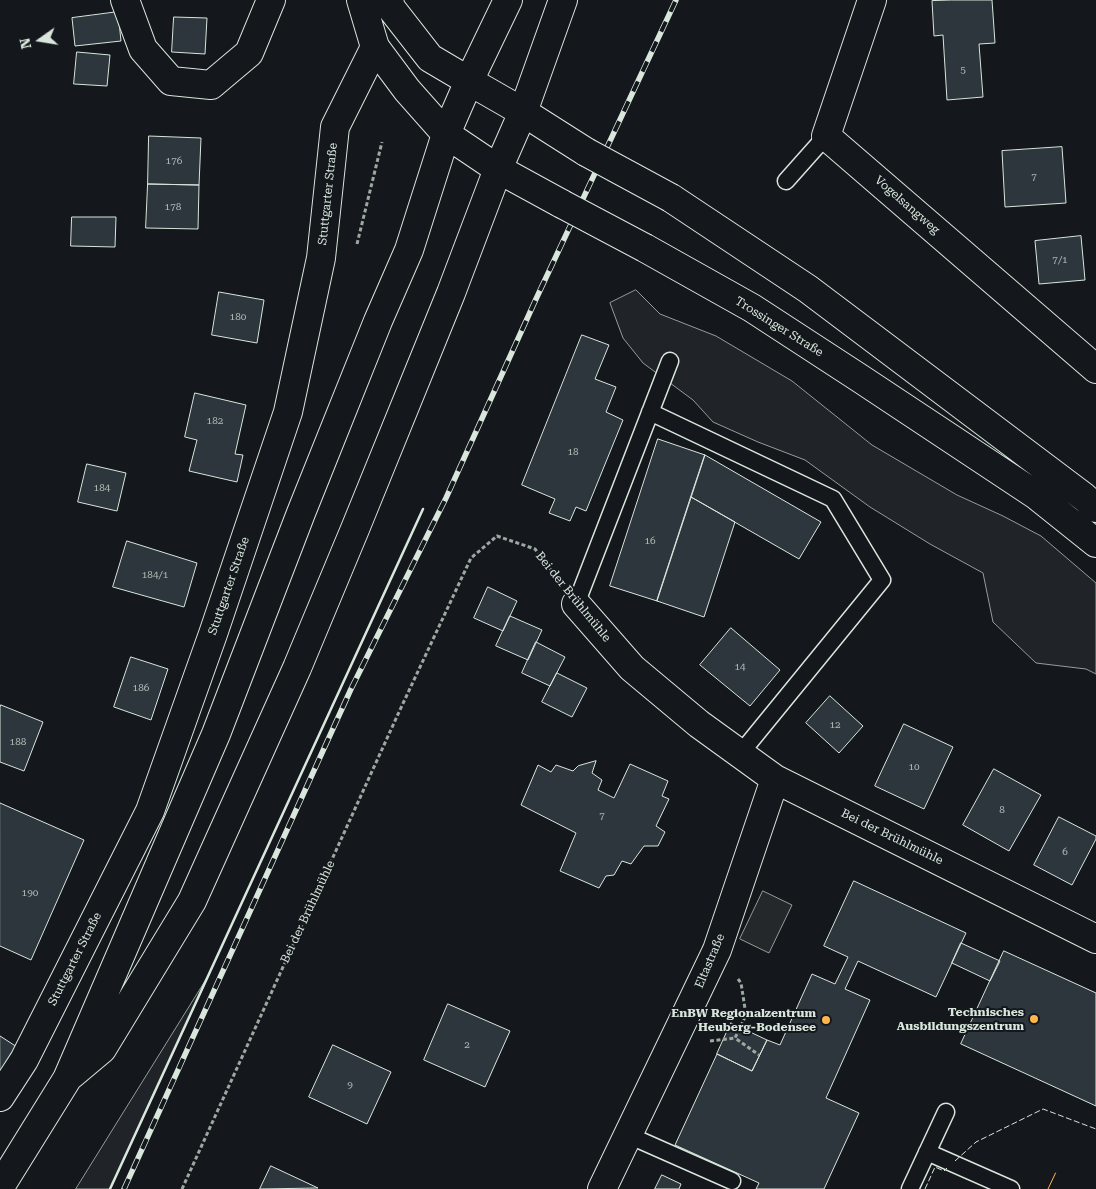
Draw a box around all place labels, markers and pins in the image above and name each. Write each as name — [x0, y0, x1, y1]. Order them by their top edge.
place label: Technisches Ausbildungszentrum — [897, 1005, 1024, 1033]
place label: EnBW Regionalzentrum Heuberg-Bodensee — [671, 1006, 816, 1034]
marker: Technisches Ausbildungszentrum — [1028, 1013, 1040, 1025]
marker: EnBW Regionalzentrum Heuberg-Bodensee — [820, 1014, 832, 1026]

